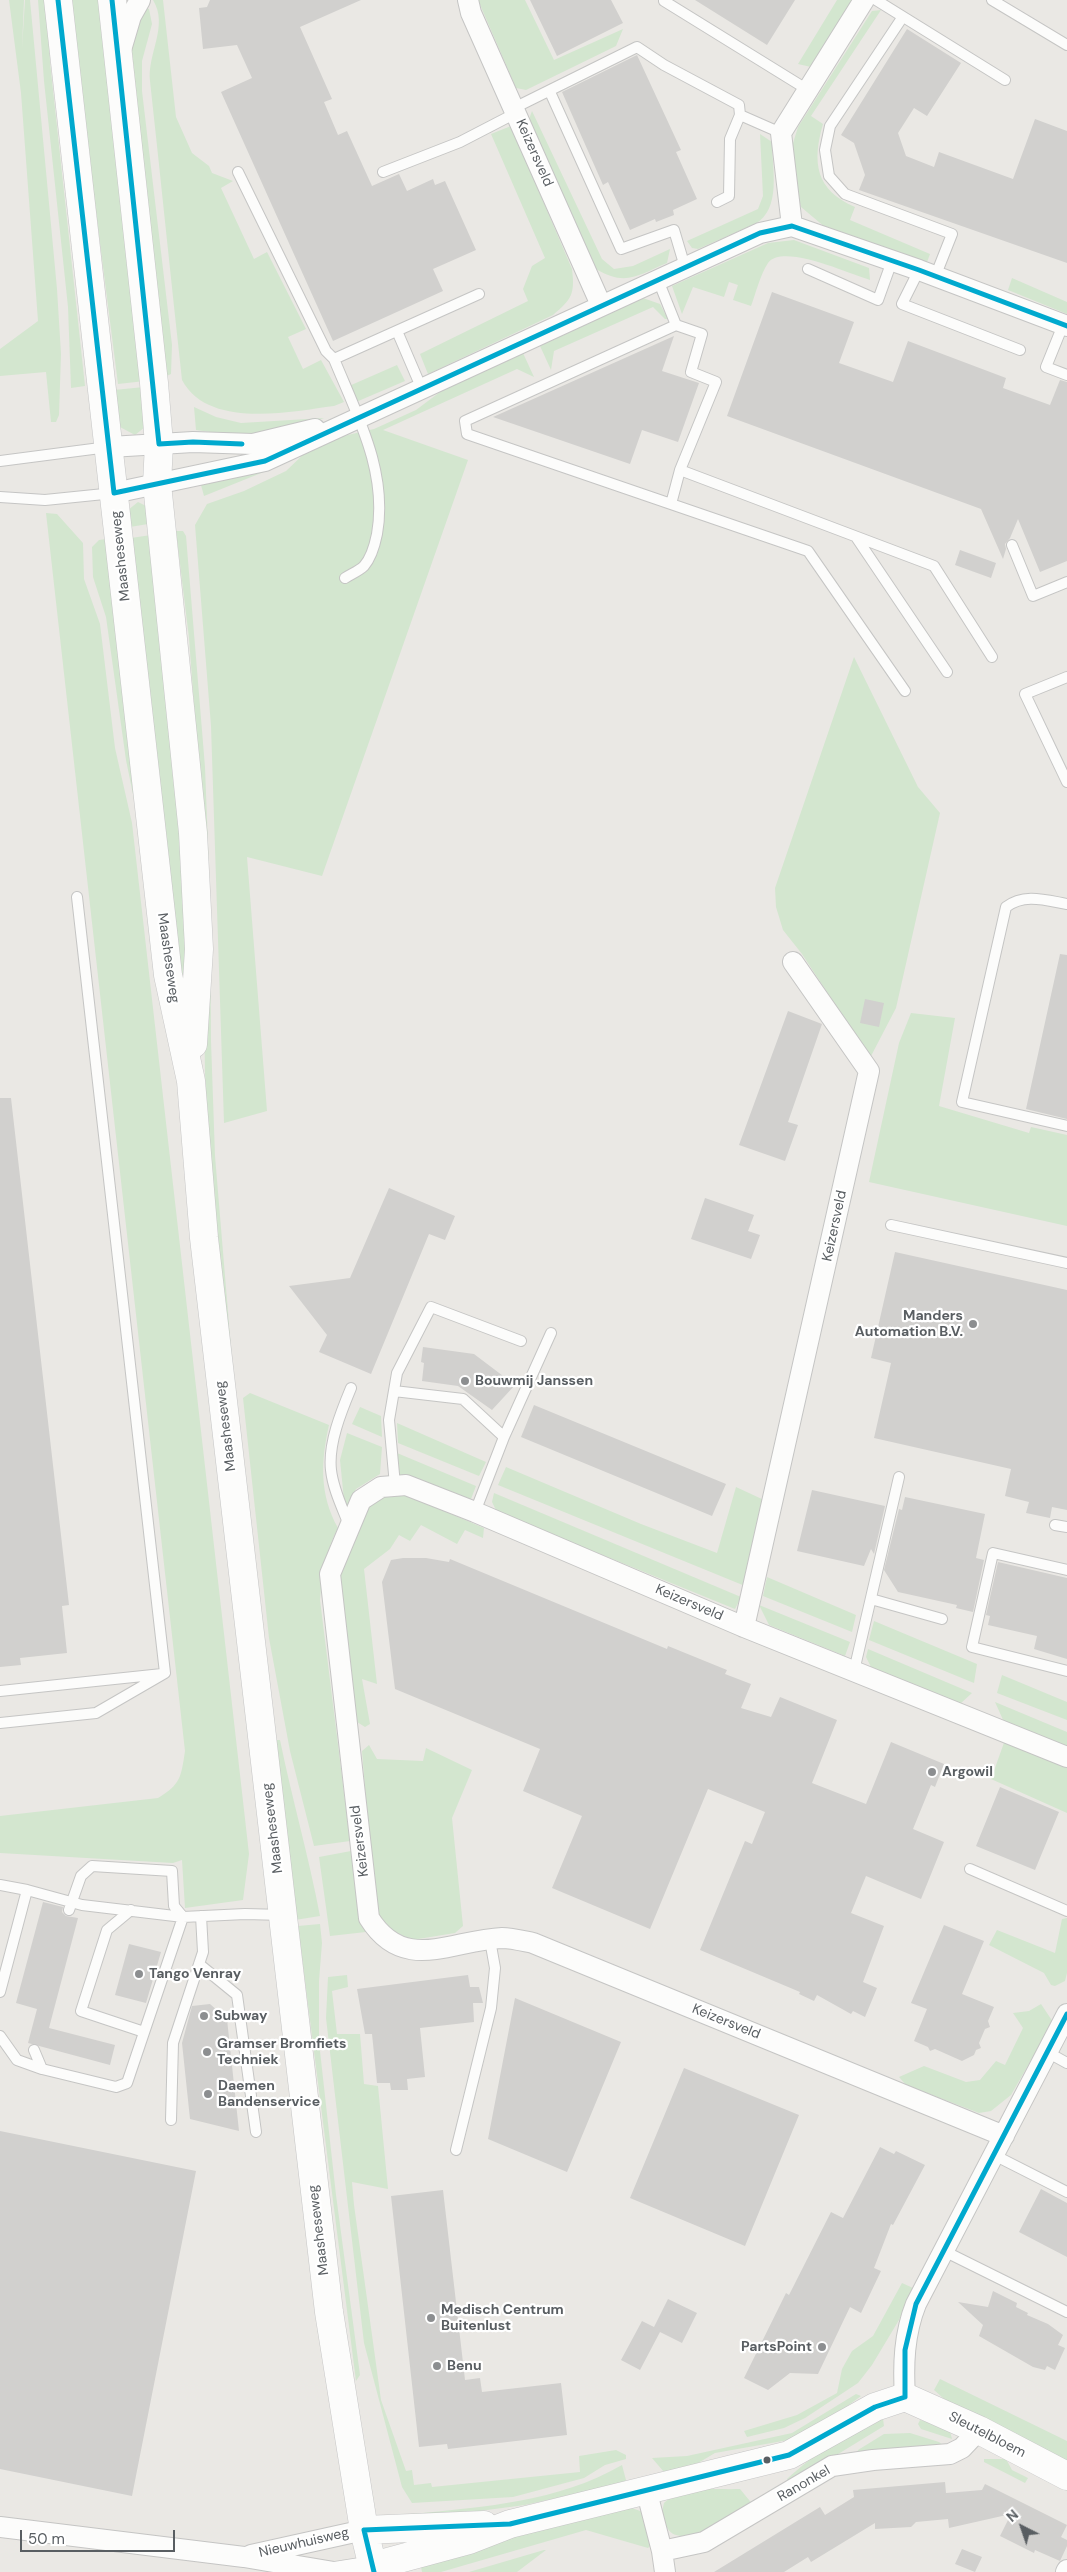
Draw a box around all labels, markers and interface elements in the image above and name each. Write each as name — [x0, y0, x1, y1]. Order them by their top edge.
street label: Keizersveld — [512, 117, 556, 189]
street label: Maasheseweg — [108, 510, 134, 602]
street label: Maasheseweg — [153, 912, 183, 1004]
street label: Keizersveld — [819, 1189, 851, 1263]
place label: Manders Automation B.V. — [855, 1308, 963, 1340]
marker: Manders Automation B.V. — [967, 1318, 979, 1330]
place label: Bouwmij Janssen — [475, 1373, 593, 1389]
marker: Bouwmij Janssen — [459, 1375, 471, 1387]
street label: Maasheseweg — [212, 1380, 240, 1472]
street label: Keizersveld — [653, 1581, 725, 1625]
place label: Argowil — [942, 1764, 993, 1780]
marker: Argowil — [926, 1766, 938, 1778]
street label: Maasheseweg — [259, 1782, 287, 1874]
street label: Keizersveld — [347, 1804, 373, 1878]
place label: Tango Venray — [149, 1966, 241, 1982]
marker: Tango Venray — [133, 1968, 145, 1980]
street label: Keizersveld — [689, 2001, 763, 2043]
place label: Subway — [214, 2008, 268, 2024]
marker: Subway — [198, 2010, 210, 2022]
place label: Gramser Bromfiets Techniek — [217, 2036, 347, 2068]
marker: Gramser Bromfiets Techniek — [201, 2046, 213, 2058]
place label: Daemen Bandenservice — [218, 2078, 320, 2110]
marker: Daemen Bandenservice — [202, 2088, 214, 2100]
street label: Maasheseweg — [305, 2184, 333, 2276]
place label: Medisch Centrum Buitenlust — [441, 2302, 564, 2334]
marker: Medisch Centrum Buitenlust — [425, 2312, 437, 2324]
place label: PartsPoint — [741, 2339, 812, 2355]
marker: PartsPoint — [816, 2341, 828, 2353]
place label: Benu — [447, 2358, 482, 2374]
marker: Benu — [431, 2360, 443, 2372]
street label: Sleutelbloem — [946, 2408, 1028, 2462]
unlabelled marker — [762, 2455, 772, 2465]
street label: Ranonkel — [775, 2462, 833, 2506]
north arrow — [997, 2502, 1047, 2552]
text: N — [1002, 2506, 1022, 2526]
scale bar — [22, 2520, 178, 2552]
street label: Nieuwhuisweg — [257, 2524, 351, 2562]
text: 50 m — [28, 2529, 65, 2549]

